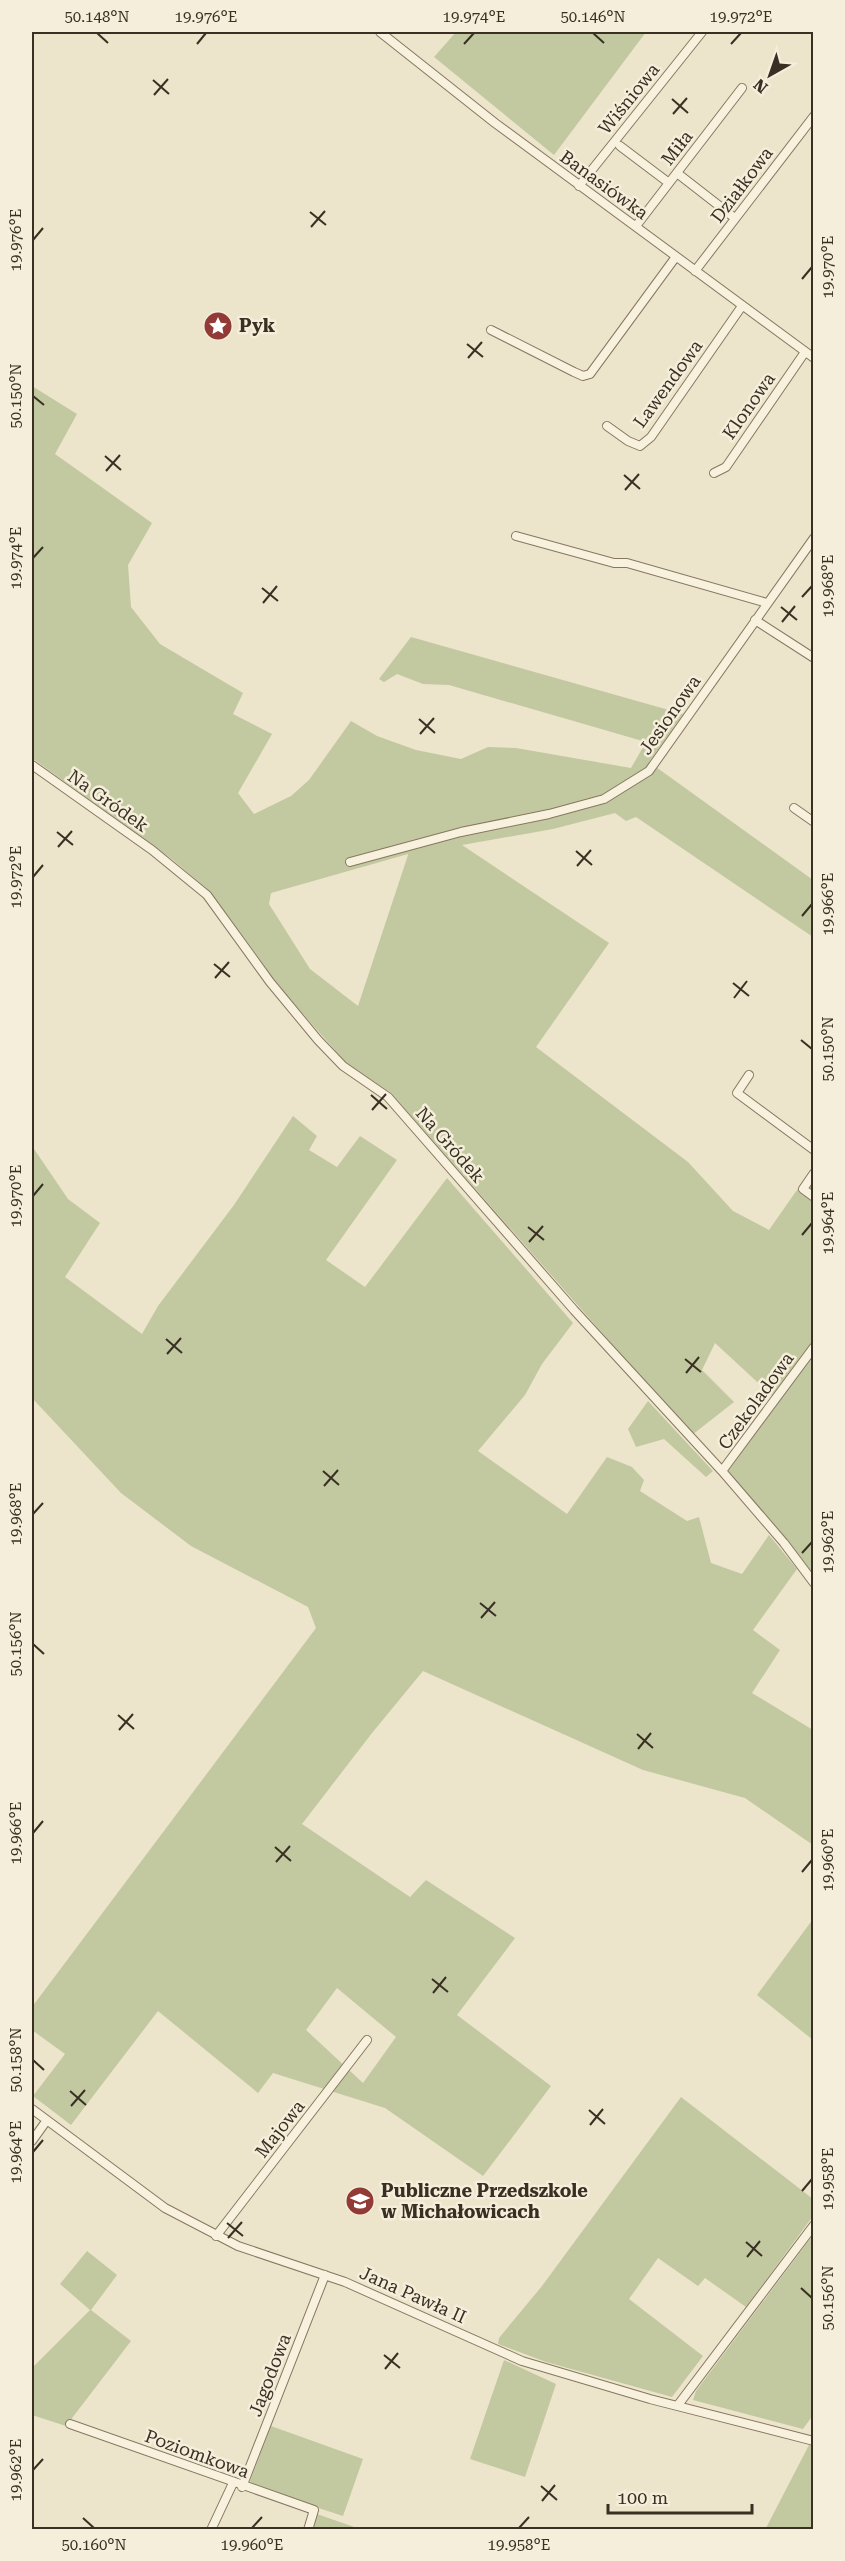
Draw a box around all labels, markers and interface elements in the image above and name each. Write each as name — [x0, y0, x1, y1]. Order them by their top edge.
text: 50.148°N — [64, 8, 130, 26]
text: 19.976°E — [175, 8, 237, 26]
text: 19.974°E — [443, 8, 505, 26]
text: 50.146°N — [560, 8, 626, 26]
text: 19.972°E — [710, 8, 772, 26]
north arrow — [740, 45, 800, 105]
street label: Wiśniowa — [594, 59, 664, 138]
text: N — [750, 75, 772, 97]
street label: Miła — [657, 126, 697, 169]
street label: Działkowa — [706, 142, 777, 227]
street label: Banasiówka — [556, 146, 653, 224]
text: 19.976°E — [7, 209, 25, 271]
text: 19.970°E — [819, 236, 837, 298]
place icon: Pyk — [202, 310, 234, 342]
place label: Pyk — [239, 315, 276, 336]
street label: Lawendowa — [629, 336, 707, 432]
text: 50.150°N — [7, 363, 25, 429]
street label: Klonowa — [718, 368, 779, 443]
text: 19.974°E — [7, 527, 25, 589]
text: 19.968°E — [819, 555, 837, 617]
street label: Jesionowa — [635, 671, 705, 758]
street label: Na Gródek — [64, 765, 153, 836]
text: 19.972°E — [7, 846, 25, 908]
text: 19.966°E — [819, 873, 837, 935]
text: 50.150°N — [819, 1016, 837, 1082]
street label: Na Gródek — [412, 1103, 489, 1187]
text: 19.970°E — [7, 1165, 25, 1227]
text: 19.964°E — [819, 1192, 837, 1254]
street label: Czekoladowa — [713, 1348, 798, 1453]
text: 19.968°E — [7, 1483, 25, 1545]
text: 19.962°E — [819, 1511, 837, 1573]
text: 50.156°N — [7, 1611, 25, 1677]
text: 19.966°E — [7, 1802, 25, 1864]
text: 19.960°E — [819, 1829, 837, 1891]
text: 50.158°N — [7, 2027, 25, 2093]
street label: Majowa — [251, 2096, 309, 2162]
text: 19.964°E — [7, 2121, 25, 2183]
text: 19.958°E — [819, 2148, 837, 2210]
place label: Publiczne Przedszkole w Michałowicach — [381, 2180, 588, 2222]
school or university icon: Publiczne Przedszkole w Michałowicach — [344, 2185, 376, 2217]
street label: Jana Pawła II — [357, 2262, 470, 2327]
text: 50.156°N — [819, 2265, 837, 2331]
street label: Jagodowa — [244, 2330, 295, 2419]
street label: Poziomkowa — [142, 2425, 252, 2482]
text: 19.962°E — [7, 2439, 25, 2501]
scale bar — [608, 2477, 752, 2515]
text: 100 m — [617, 2487, 668, 2508]
text: 50.160°N — [61, 2536, 127, 2554]
text: 19.960°E — [221, 2536, 283, 2554]
text: 19.958°E — [488, 2536, 550, 2554]

